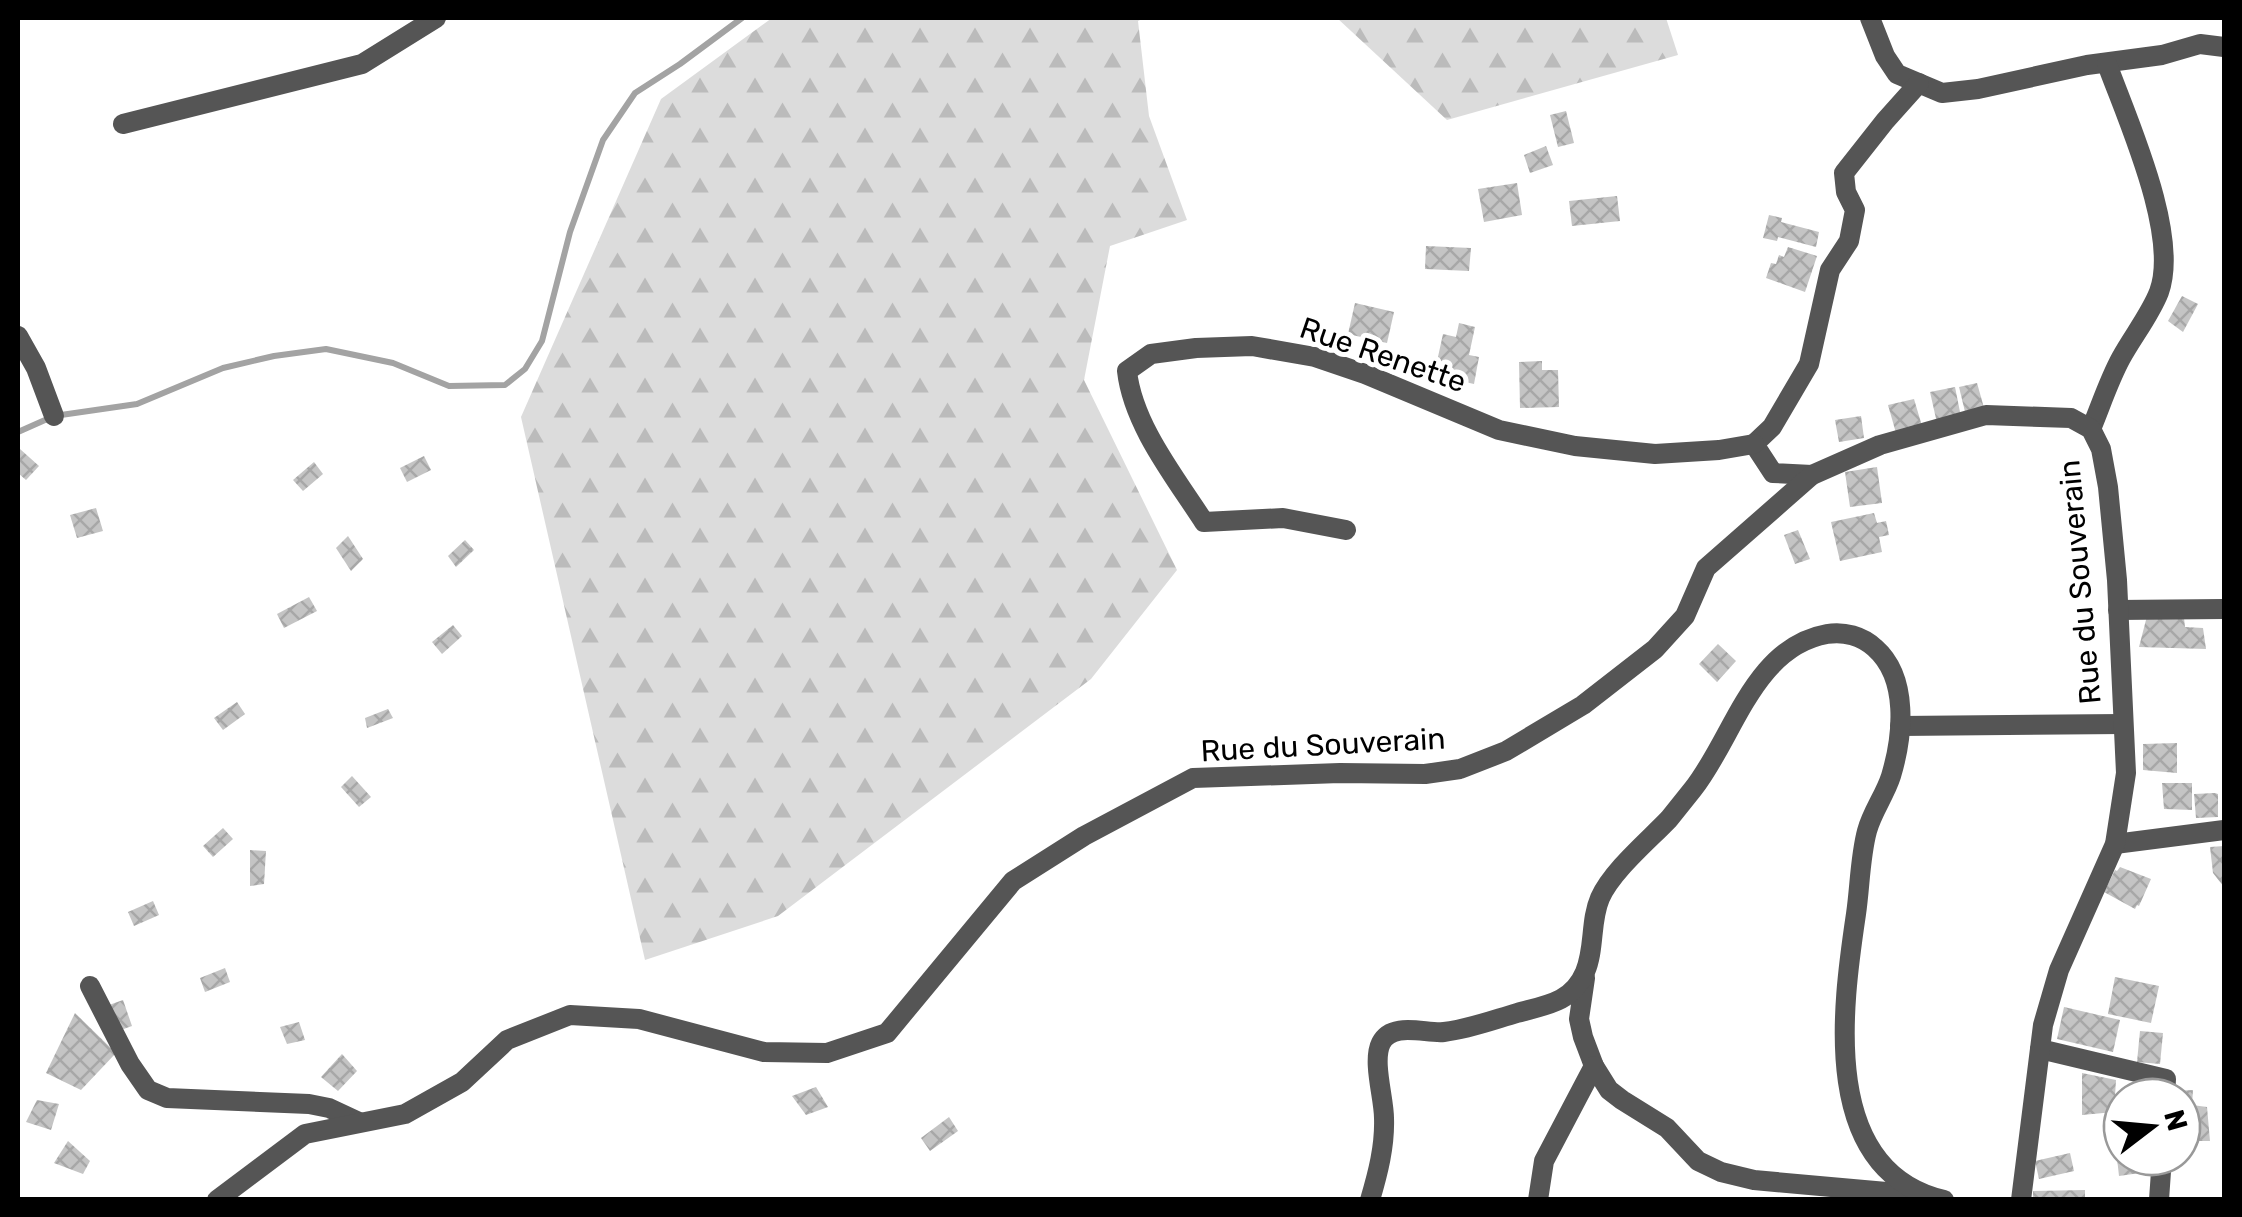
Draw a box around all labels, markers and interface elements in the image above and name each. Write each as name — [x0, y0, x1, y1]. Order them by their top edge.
street label: Rue Renette — [1295, 310, 1471, 400]
street label: Rue du Souverain — [2051, 458, 2109, 706]
street label: Rue du Souverain — [1200, 721, 1446, 769]
north arrow — [2102, 1077, 2202, 1177]
text: N — [2157, 1106, 2194, 1134]

